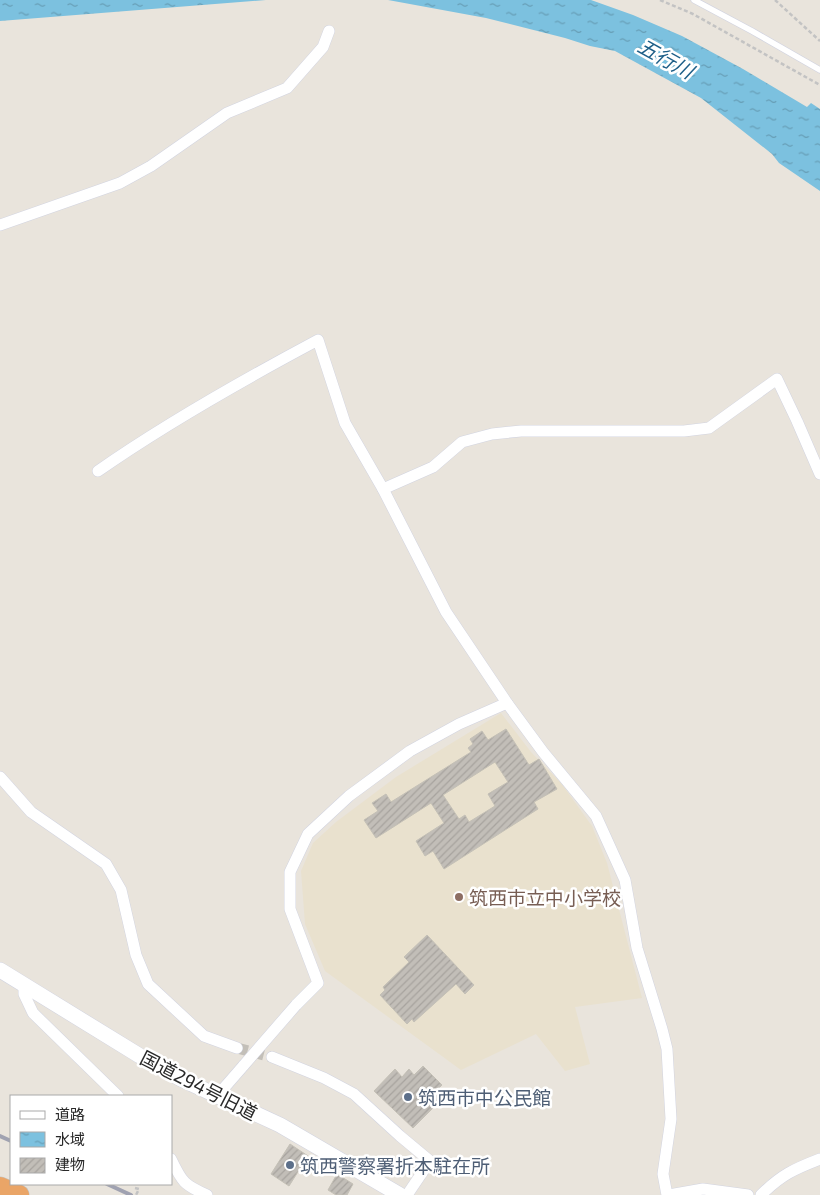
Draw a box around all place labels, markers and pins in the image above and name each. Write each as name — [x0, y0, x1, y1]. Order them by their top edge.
place label: 筑西市立中小学校 — [469, 886, 621, 909]
marker: 筑西市立中小学校 — [453, 891, 465, 903]
place label: 筑西市中公民館 — [418, 1086, 551, 1109]
marker: 筑西市中公民館 — [402, 1091, 414, 1103]
place label: 筑西警察署折本駐在所 — [300, 1154, 490, 1177]
marker: 筑西警察署折本駐在所 — [284, 1159, 296, 1171]

